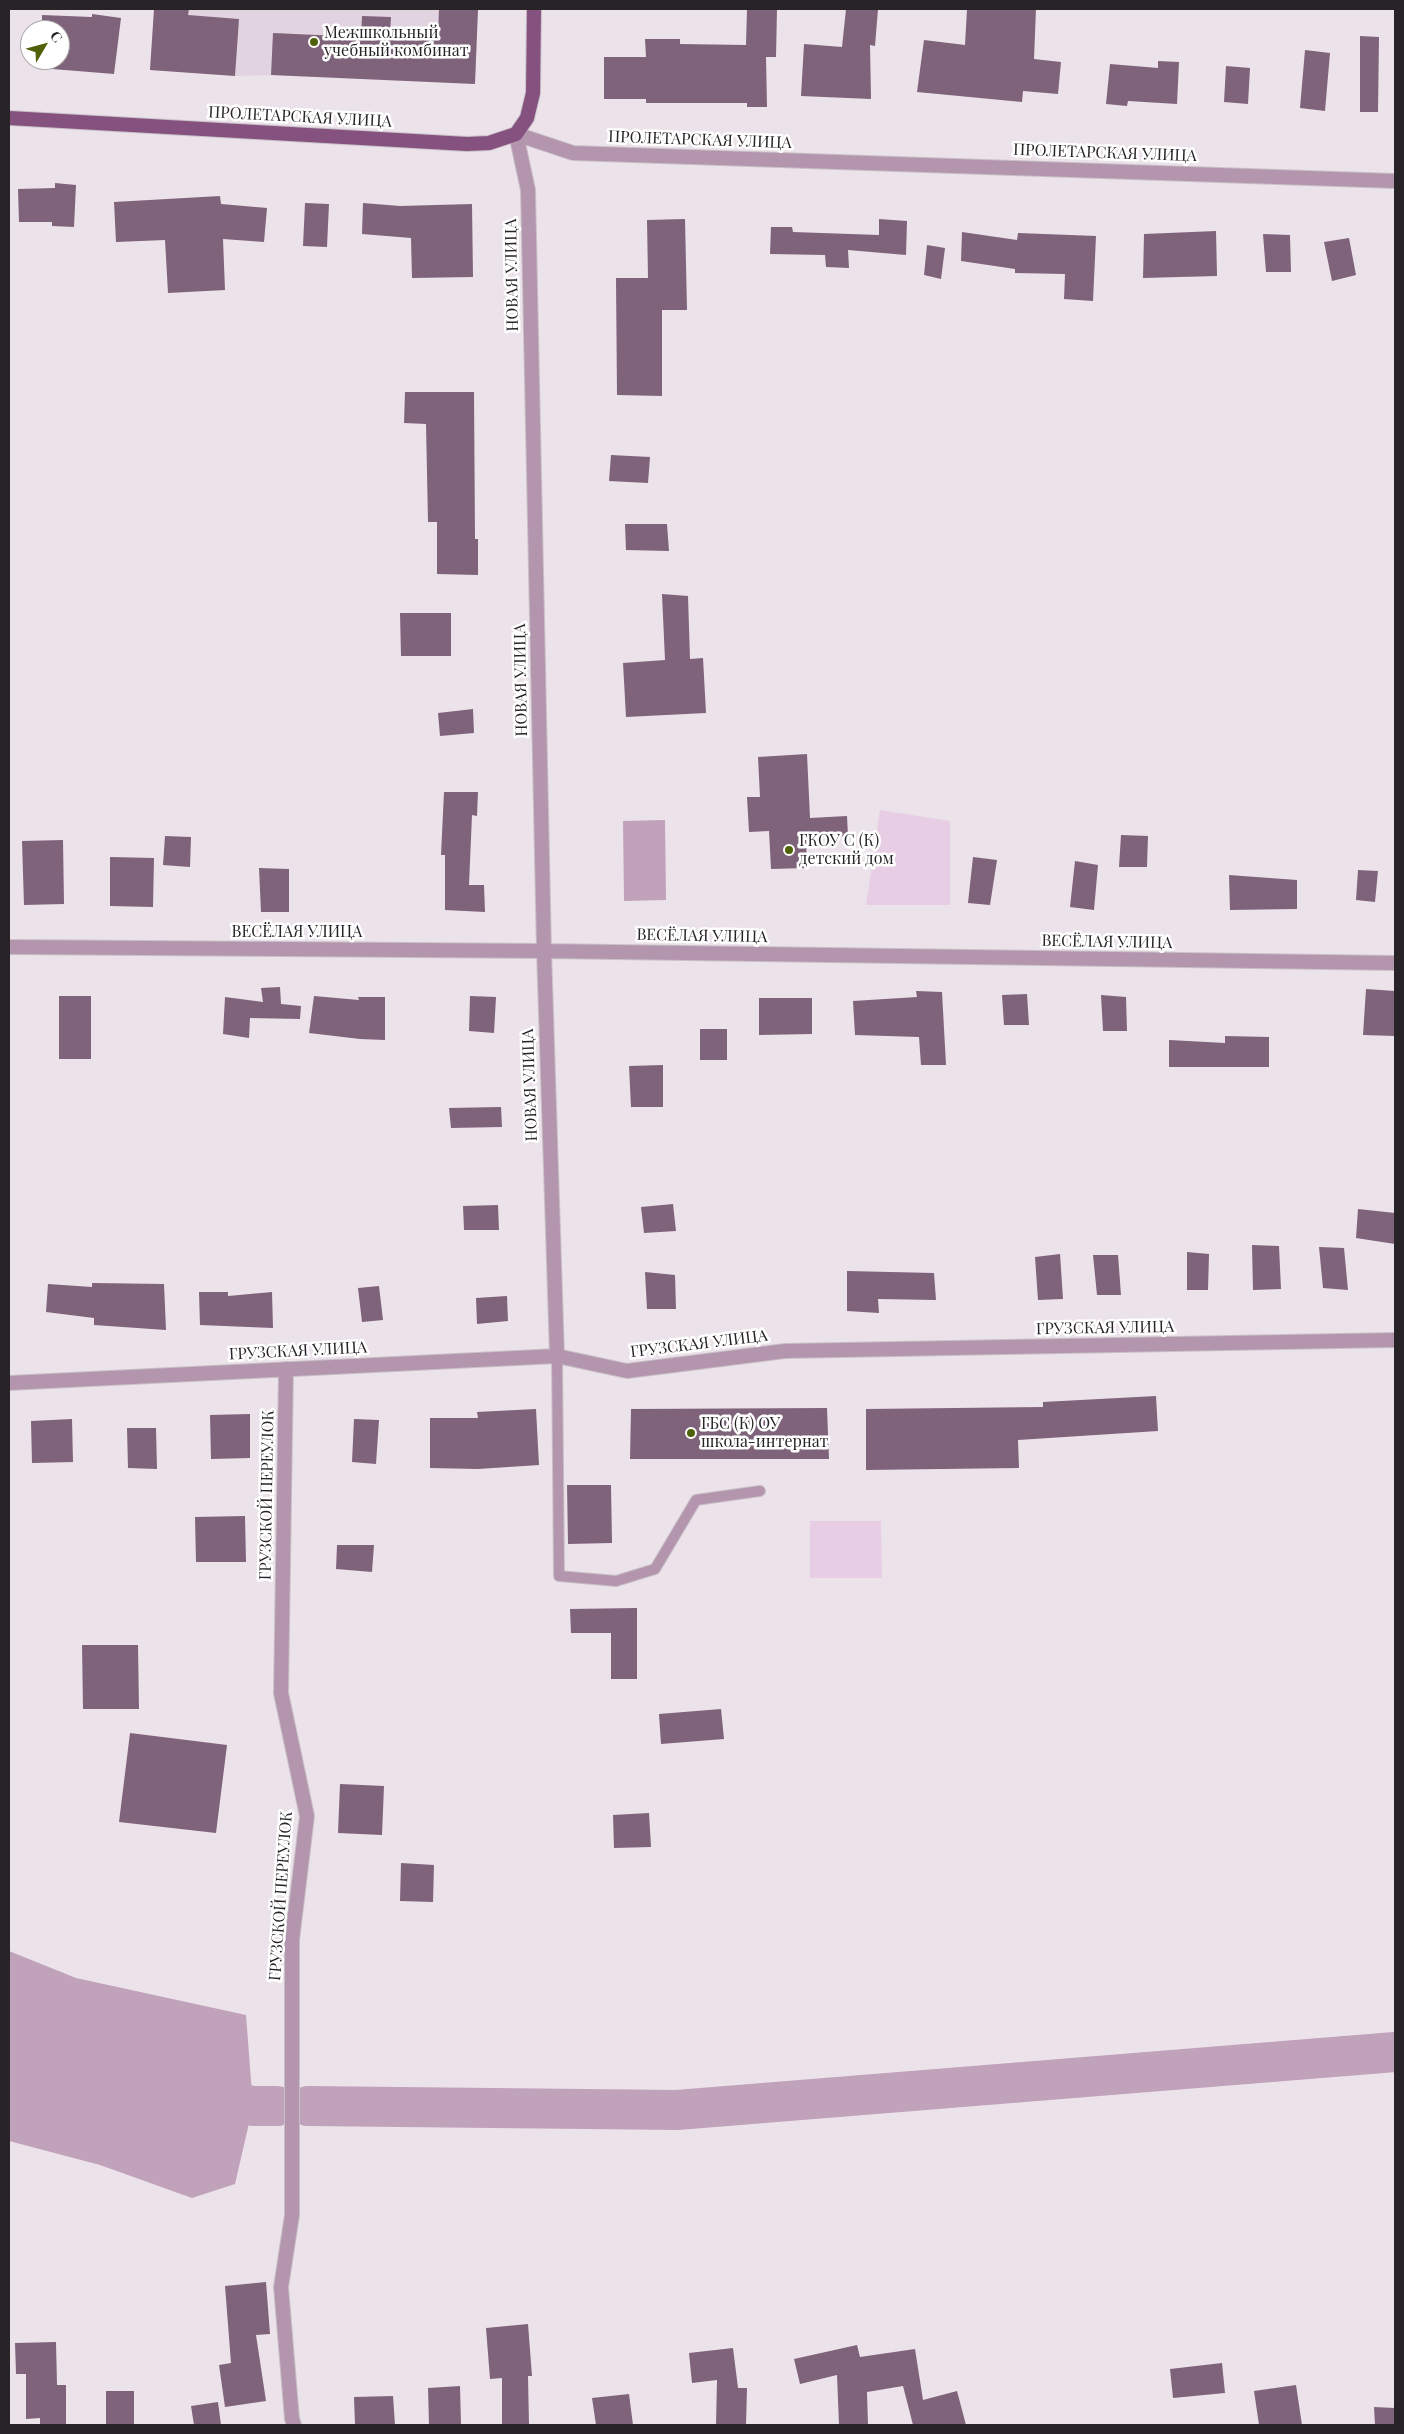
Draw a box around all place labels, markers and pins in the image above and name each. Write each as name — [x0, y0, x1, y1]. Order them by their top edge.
place label: Межшкольный учебный комбинат — [324, 23, 469, 61]
marker: Межшкольный учебный комбинат — [308, 36, 320, 48]
place label: ГКОУ С (К) детский дом — [799, 831, 894, 869]
marker: ГКОУ С (К) детский дом — [783, 844, 795, 856]
place label: ГБС (К) ОУ школа-интернат — [701, 1414, 828, 1452]
marker: ГБС (К) ОУ школа-интернат — [685, 1427, 697, 1439]

